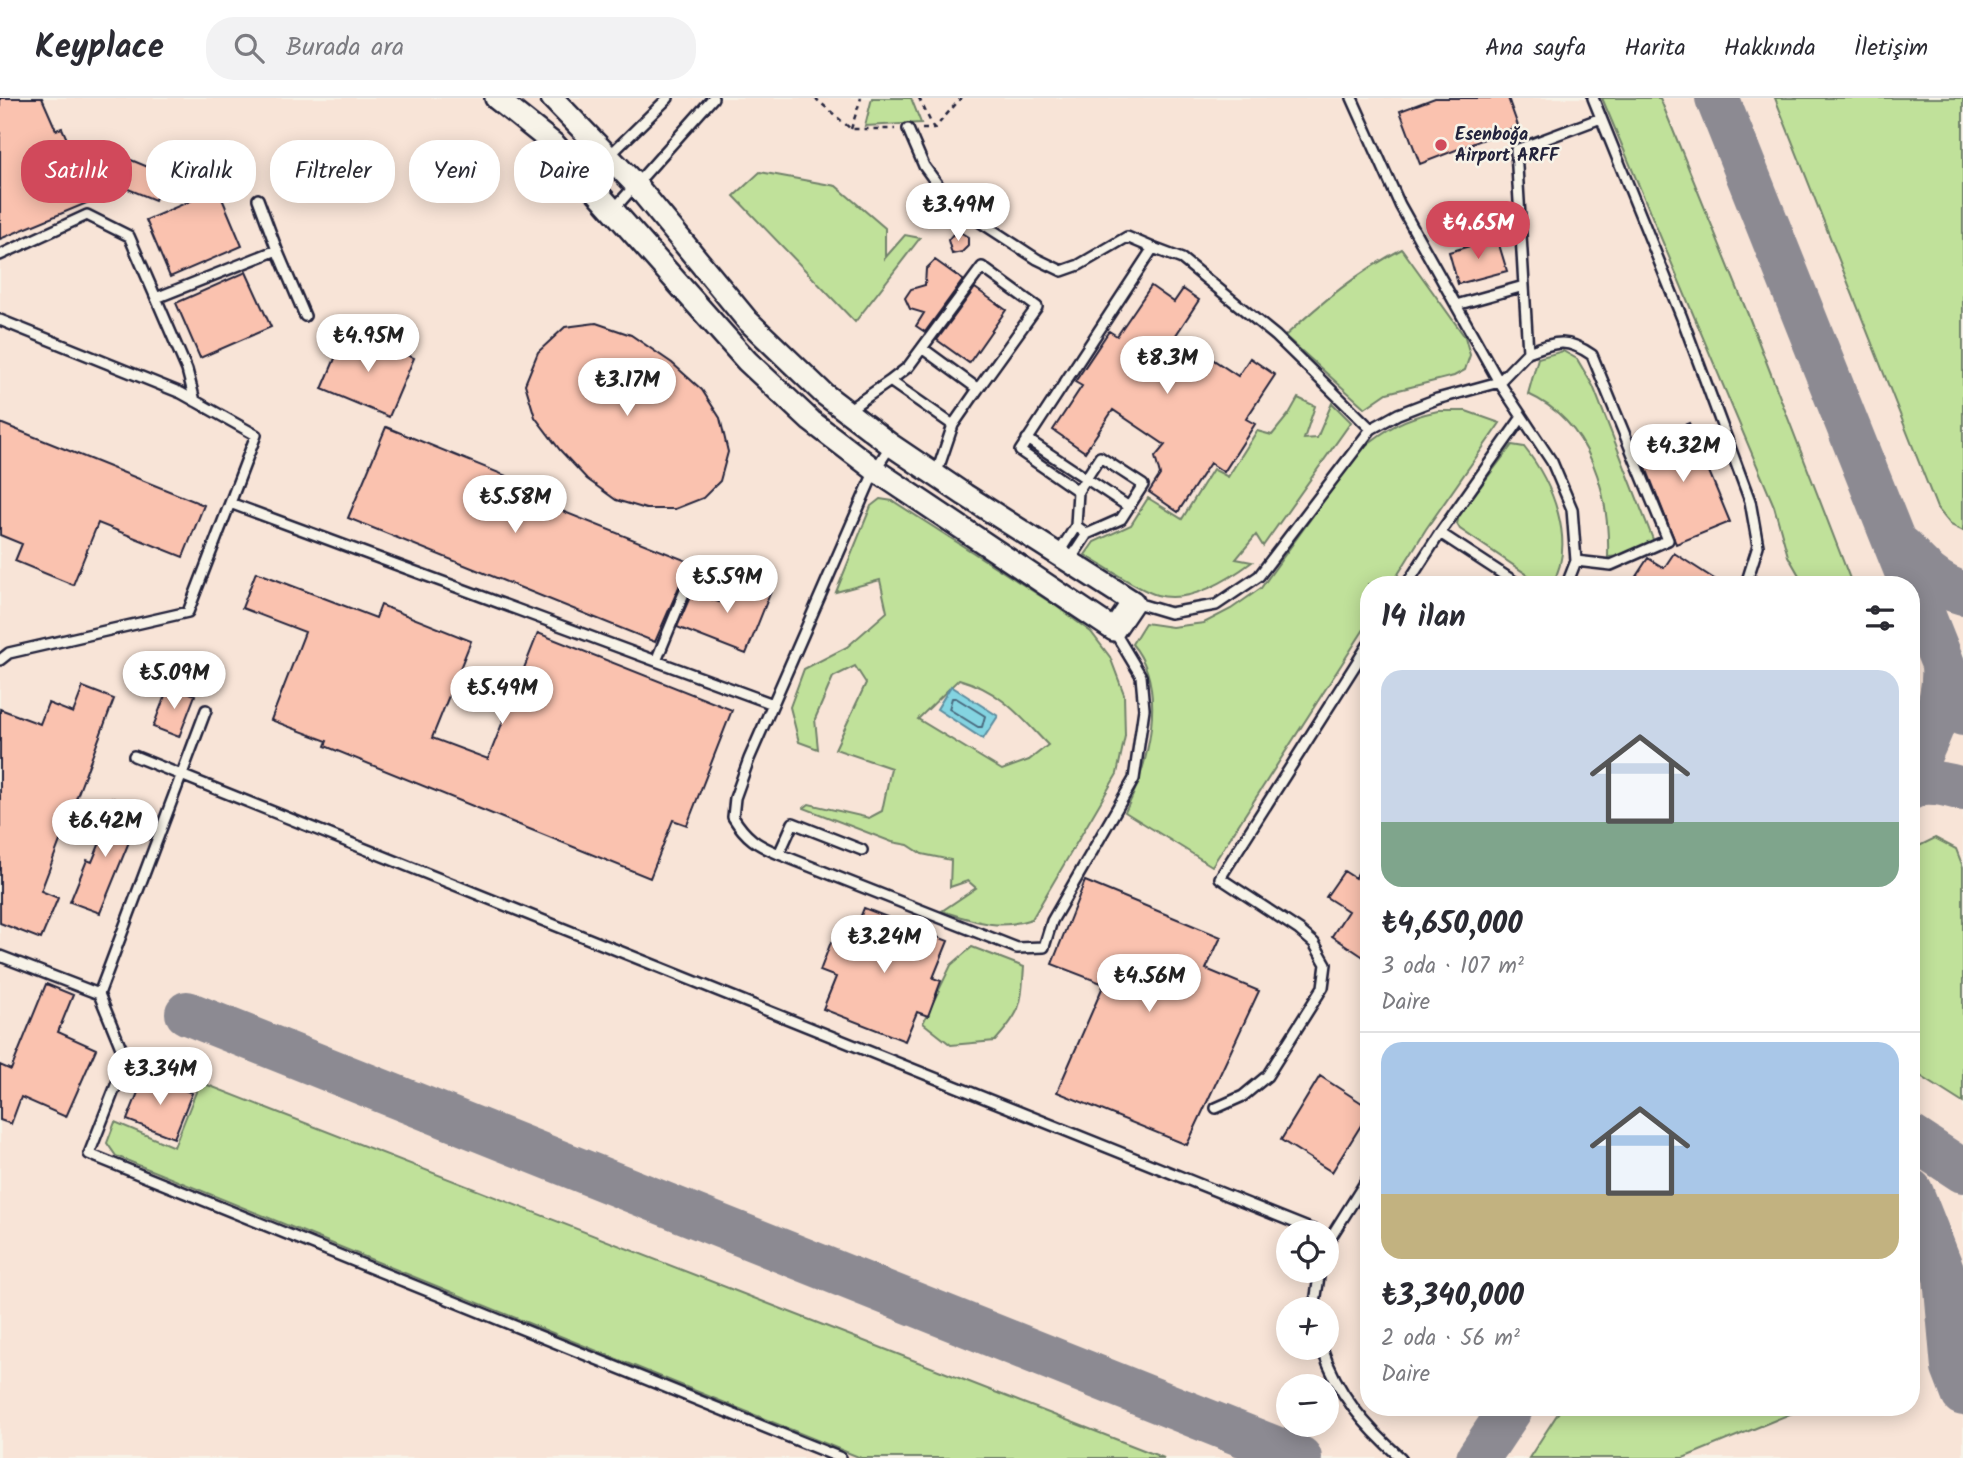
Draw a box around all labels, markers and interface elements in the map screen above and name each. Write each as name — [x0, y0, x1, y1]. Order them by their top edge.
search box — [206, 17, 696, 80]
text: Keyplace — [35, 22, 164, 75]
text: Burada ara — [286, 27, 404, 69]
icon: search — [230, 29, 268, 67]
text: Ana sayfa — [1485, 29, 1586, 68]
text: Harita — [1624, 29, 1686, 68]
text: Hakkında — [1724, 29, 1816, 68]
text: İletişim — [1854, 29, 1928, 68]
place label: Esenboğa Airport ARFF — [1455, 121, 1560, 171]
marker: Esenboğa Airport ARFF — [1433, 137, 1449, 153]
chip: Satılık — [21, 140, 132, 203]
chip: Kiralık — [146, 140, 256, 203]
chip: Filtreler — [270, 140, 395, 203]
chip: Yeni — [409, 140, 500, 203]
chip: Daire — [514, 140, 614, 203]
pin: ₺3.49M — [901, 184, 1015, 243]
text: ₺3.49M — [922, 188, 994, 224]
pin: ₺4.65M — [1421, 202, 1535, 261]
text: ₺4.65M — [1442, 206, 1514, 242]
pin: ₺4.95M — [311, 314, 425, 374]
text: ₺4.95M — [332, 319, 404, 355]
pin: ₺8.3M — [1118, 336, 1216, 396]
text: ₺8.3M — [1136, 341, 1198, 377]
pin: ₺3.17M — [570, 358, 684, 418]
text: ₺3.17M — [594, 363, 660, 399]
pin: ₺4.32M — [1626, 424, 1740, 484]
text: ₺4.32M — [1646, 429, 1720, 465]
pin: ₺5.58M — [458, 476, 572, 535]
text: ₺5.58M — [479, 480, 551, 516]
pin: ₺5.59M — [670, 556, 784, 615]
text: ₺5.59M — [692, 560, 762, 596]
text: 14 ilan — [1381, 594, 1466, 642]
icon: filters — [1861, 599, 1899, 637]
pin: ₺5.09M — [117, 652, 231, 711]
text: ₺5.09M — [139, 656, 209, 692]
pin: ₺5.49M — [445, 666, 559, 726]
text: ₺5.49M — [466, 671, 538, 707]
icon: home — [1577, 716, 1703, 842]
pin: ₺6.42M — [48, 800, 162, 859]
text: ₺6.42M — [68, 804, 142, 840]
text: ₺4,650,000 — [1381, 901, 1523, 949]
pin: ₺3.24M — [827, 916, 941, 975]
text: ₺3.24M — [847, 920, 921, 956]
text: 3 oda · 107 m² — [1381, 949, 1524, 985]
pin: ₺4.56M — [1092, 954, 1206, 1014]
text: ₺4.56M — [1113, 959, 1185, 995]
text: Daire — [1381, 985, 1430, 1021]
pin: ₺3.34M — [103, 1048, 217, 1107]
text: ₺3.34M — [123, 1052, 197, 1088]
icon: home — [1577, 1088, 1703, 1214]
map controls — [1276, 1220, 1339, 1437]
button: locate — [1276, 1220, 1339, 1283]
text: ₺3,340,000 — [1381, 1273, 1524, 1321]
button: + — [1276, 1297, 1339, 1360]
text: 2 oda · 56 m² — [1381, 1321, 1520, 1357]
text: Daire — [1381, 1357, 1430, 1393]
button: − — [1276, 1374, 1339, 1437]

